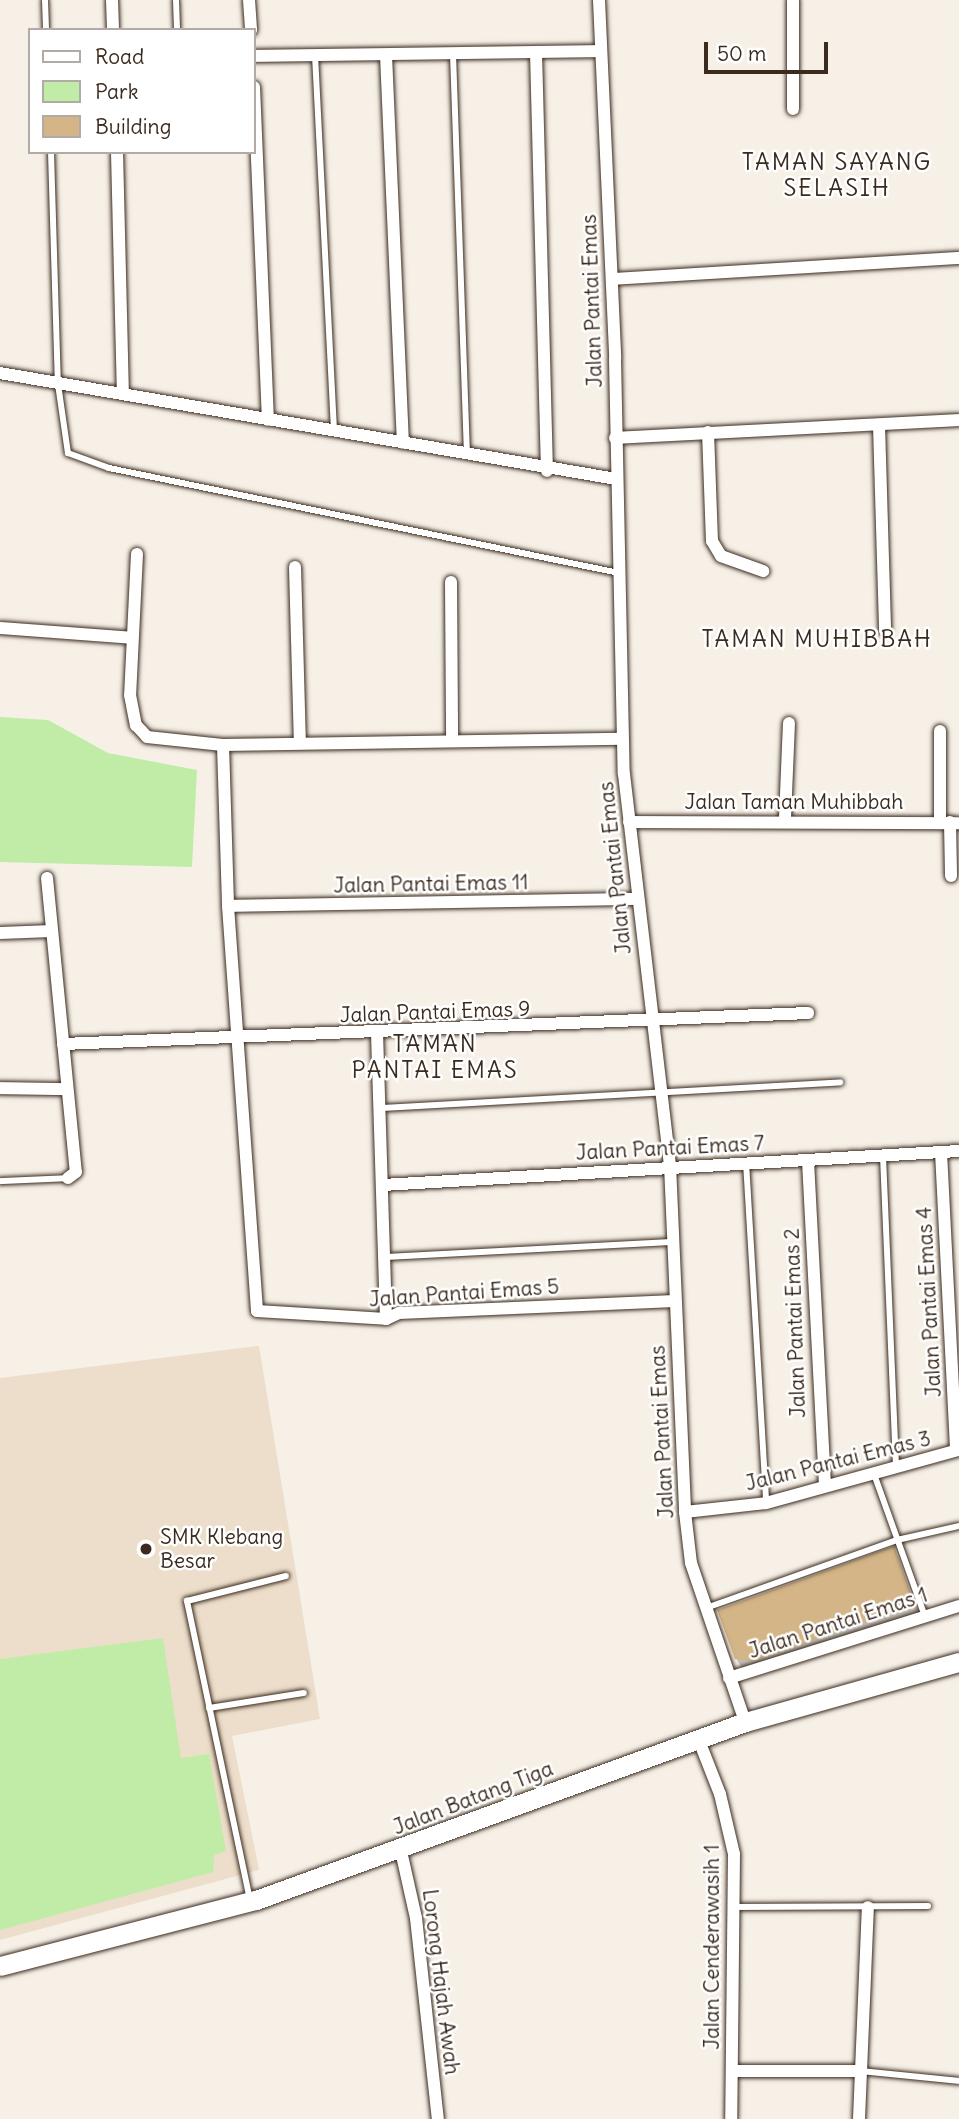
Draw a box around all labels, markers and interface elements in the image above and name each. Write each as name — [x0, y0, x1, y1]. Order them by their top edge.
legend — [28, 28, 256, 154]
scale bar — [707, 28, 831, 72]
text: 50 m — [717, 40, 766, 67]
text: Road — [95, 43, 144, 70]
text: Park — [95, 78, 138, 105]
text: Building — [95, 113, 171, 140]
district label: TAMAN SAYANG SELASIH — [743, 148, 931, 202]
street label: Jalan Pantai Emas — [576, 214, 608, 388]
district label: TAMAN MUHIBBAH — [703, 625, 931, 653]
street label: Jalan Pantai Emas — [593, 780, 637, 956]
street label: Jalan Taman Muhibbah — [685, 789, 903, 815]
street label: Jalan Pantai Emas 11 — [333, 870, 529, 898]
street label: Jalan Pantai Emas 9 — [339, 996, 531, 1028]
district label: TAMAN PANTAI EMAS — [353, 1030, 517, 1084]
street label: Jalan Pantai Emas 7 — [575, 1130, 765, 1166]
street label: Jalan Pantai Emas 4 — [911, 1206, 947, 1398]
street label: Jalan Pantai Emas 2 — [779, 1228, 811, 1418]
street label: Jalan Pantai Emas 5 — [368, 1274, 560, 1312]
street label: Jalan Pantai Emas — [645, 1345, 679, 1519]
street label: Jalan Pantai Emas 3 — [743, 1426, 933, 1496]
place label: SMK Klebang Besar — [160, 1524, 283, 1574]
marker: SMK Klebang Besar — [138, 1541, 154, 1557]
street label: Jalan Pantai Emas 1 — [745, 1582, 931, 1664]
street label: Jalan Batang Tiga — [389, 1756, 557, 1840]
street label: Jalan Cenderawasih 1 — [699, 1844, 725, 2050]
street label: Lorong Hajah Awah — [417, 1888, 465, 2076]

